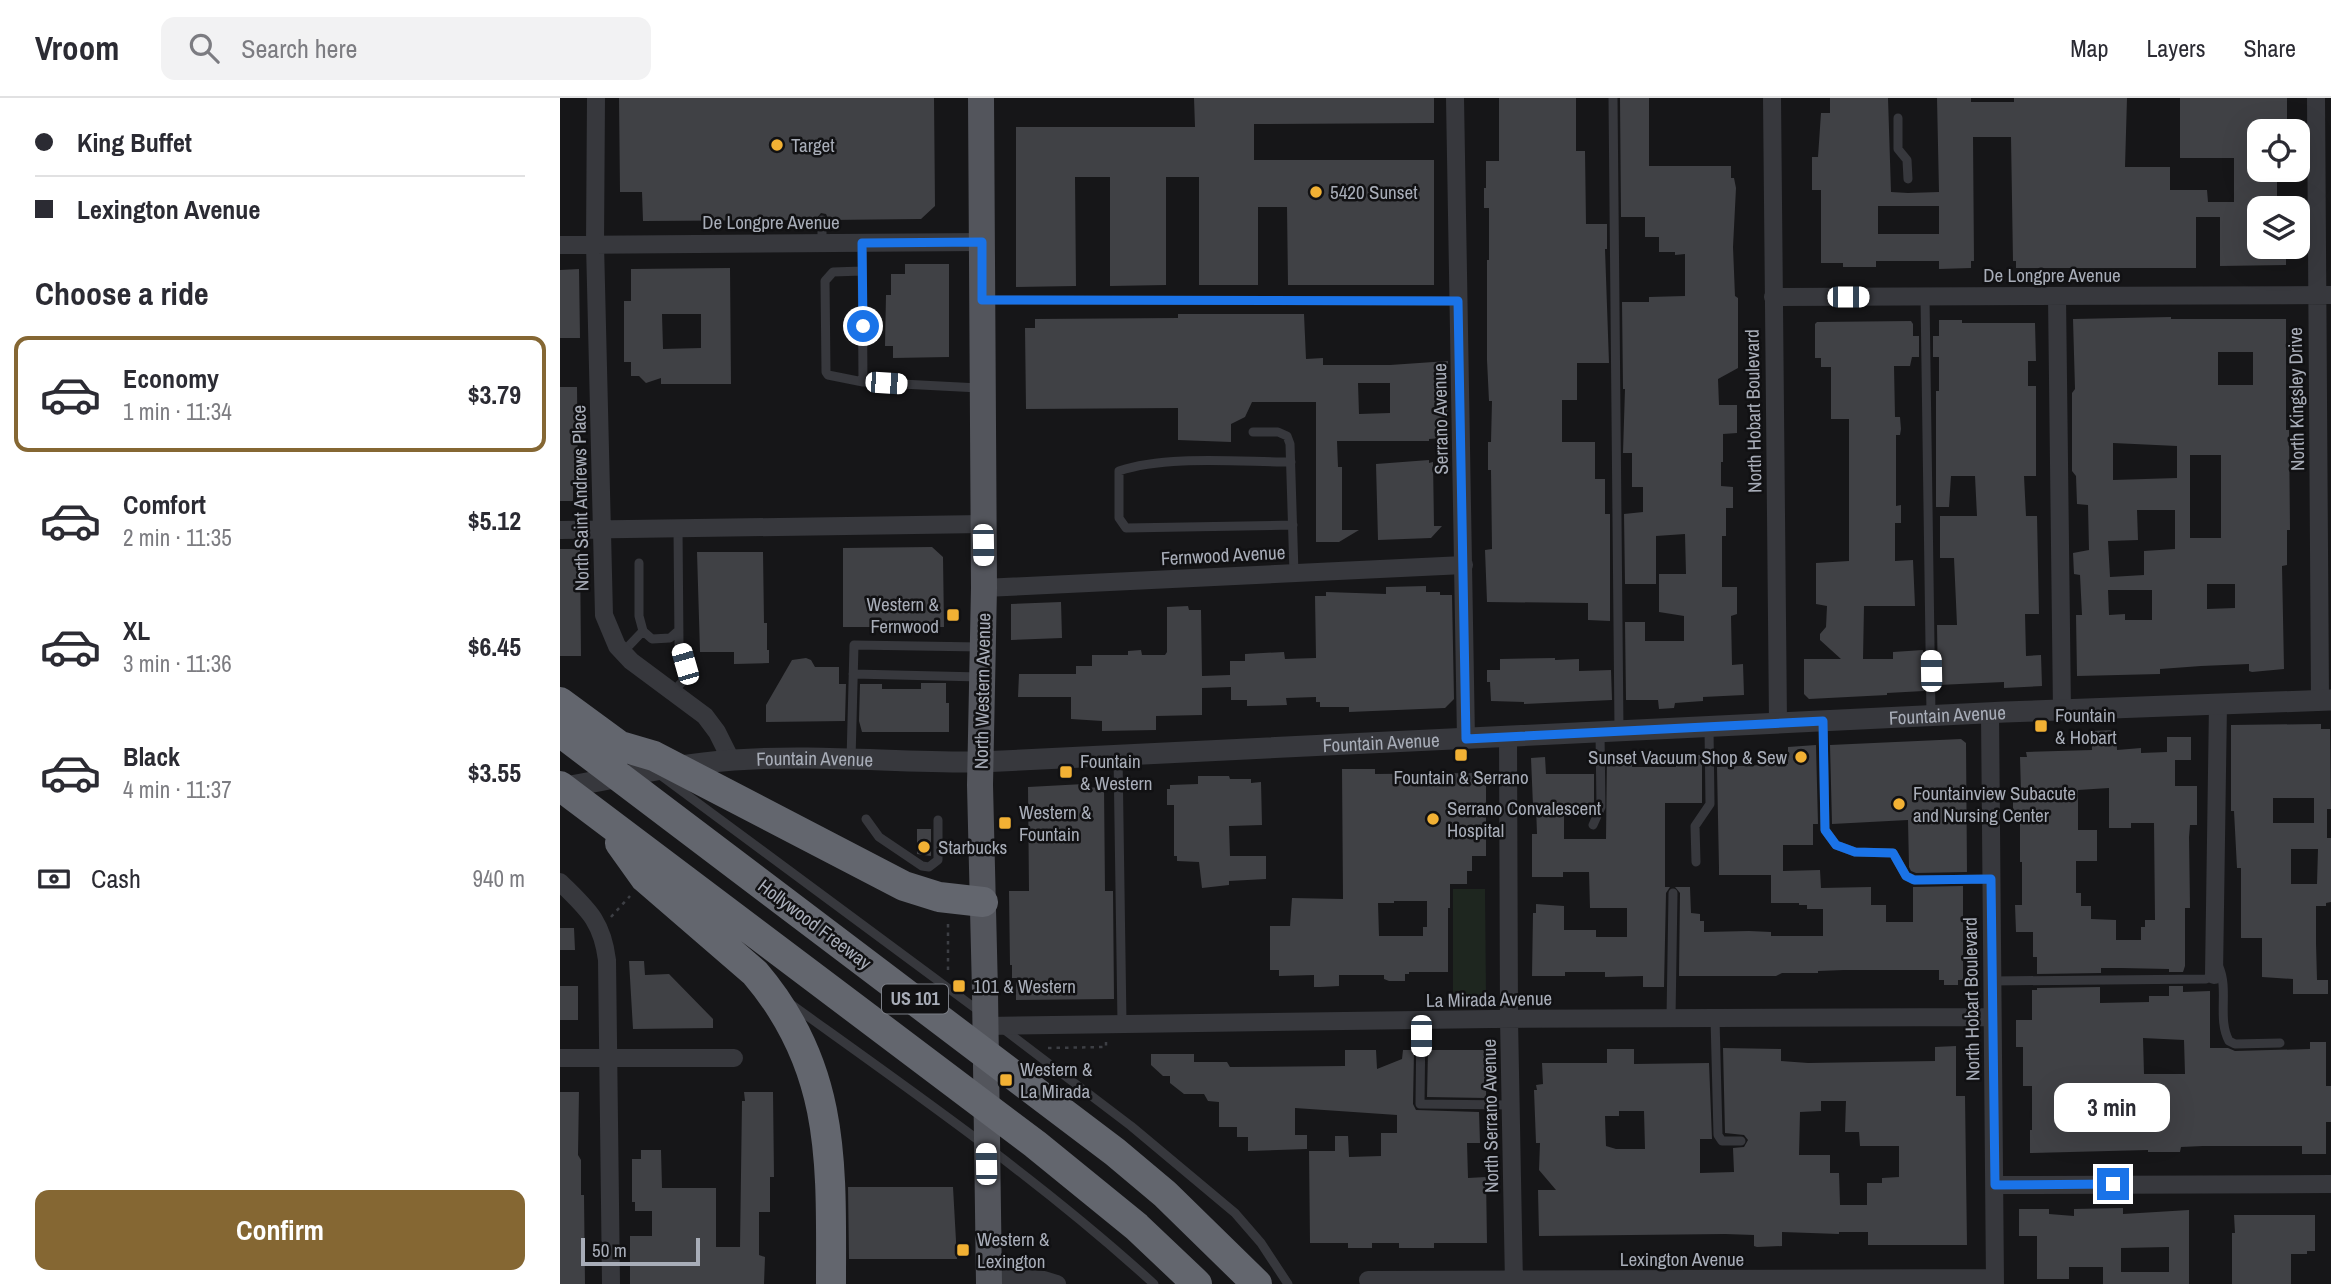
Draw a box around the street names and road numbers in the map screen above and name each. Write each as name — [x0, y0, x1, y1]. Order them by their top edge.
street label: De Longpre Avenue — [702, 209, 840, 235]
street label: De Longpre Avenue — [1983, 262, 2121, 288]
street label: North Kingsley Drive — [2282, 327, 2310, 471]
street label: North Hobart Boulevard — [1739, 329, 1767, 493]
street label: Serrano Avenue — [1426, 363, 1454, 475]
street label: North Saint Andrews Place — [565, 405, 595, 591]
street label: Fernwood Avenue — [1160, 539, 1286, 571]
street label: North Western Avenue — [968, 613, 996, 769]
street label: Fountain Avenue — [1888, 699, 2006, 731]
street label: Fountain Avenue — [1322, 727, 1440, 758]
street label: Fountain Avenue — [756, 745, 874, 773]
street label: Hollywood Freeway — [753, 873, 877, 975]
street label: North Hobart Boulevard — [1957, 917, 1985, 1081]
road number: US 101 — [882, 985, 948, 1014]
street label: La Mirada Avenue — [1426, 985, 1552, 1013]
street label: North Serrano Avenue — [1476, 1039, 1504, 1193]
street label: Lexington Avenue — [1620, 1246, 1744, 1272]

